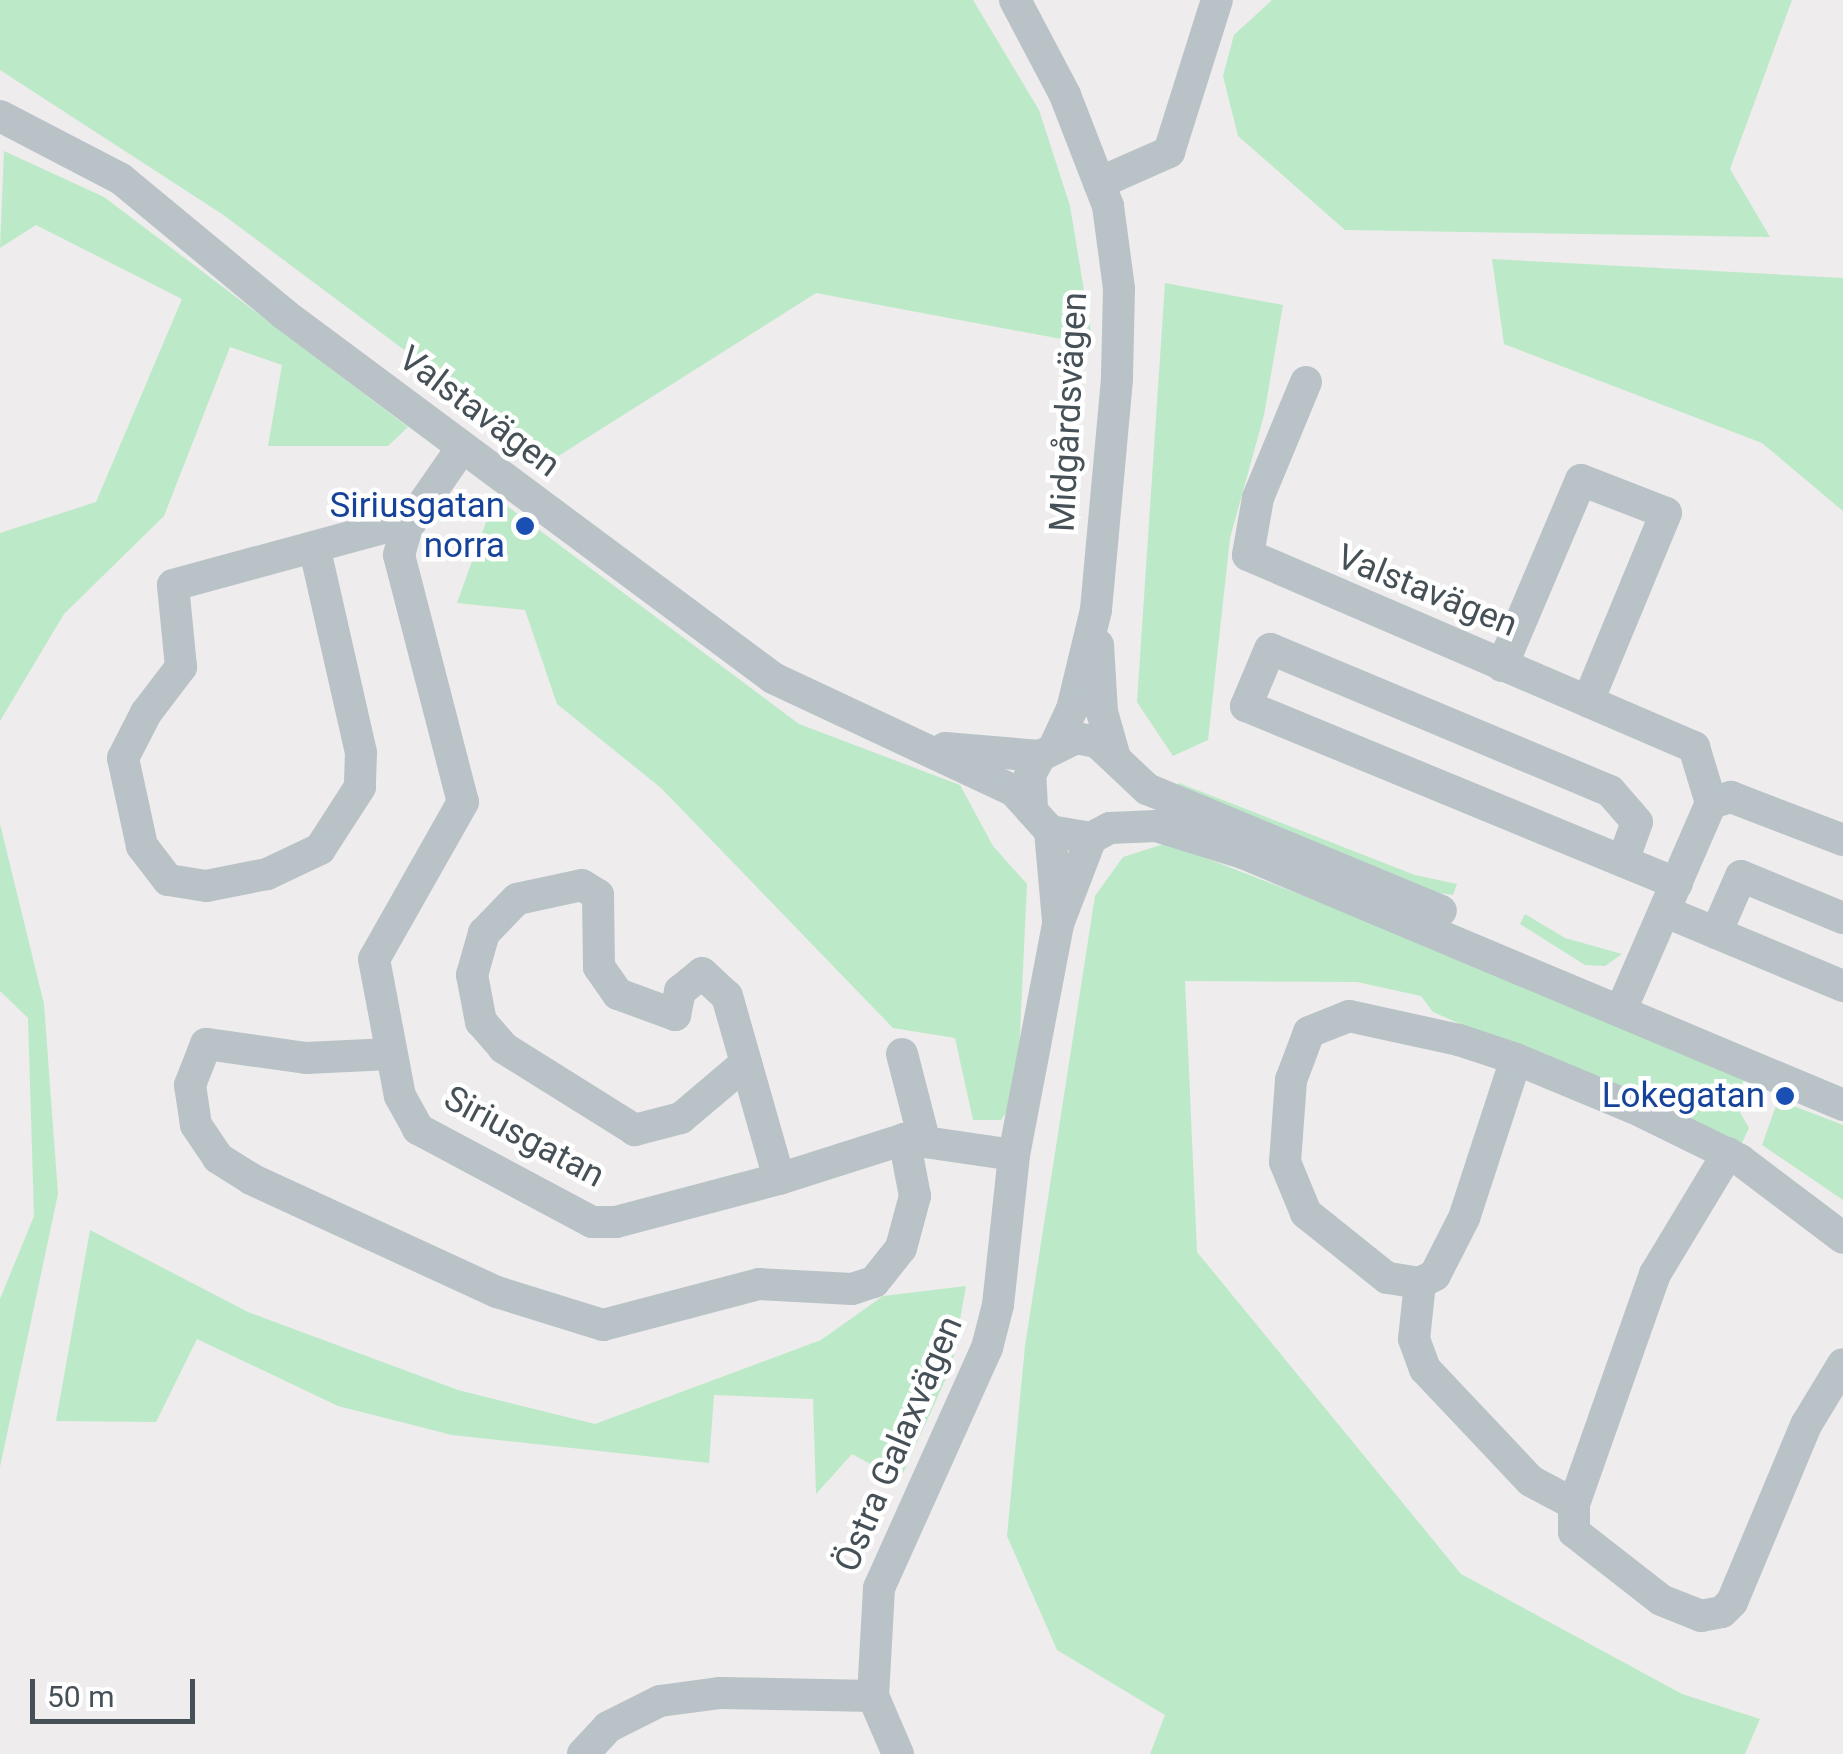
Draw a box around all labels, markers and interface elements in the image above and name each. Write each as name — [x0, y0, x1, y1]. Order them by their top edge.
street label: Midgårdsvägen — [1042, 291, 1096, 533]
street label: Valstavägen — [390, 338, 568, 486]
place label: Siriusgatan norra — [329, 485, 505, 567]
marker: Siriusgatan norra — [514, 515, 536, 537]
street label: Valstavägen — [1331, 536, 1523, 646]
place label: Lokegatan — [1602, 1075, 1765, 1117]
street label: Siriusgatan — [437, 1077, 611, 1197]
marker: Lokegatan — [1774, 1085, 1796, 1107]
street label: Östra Galaxvägen — [826, 1310, 972, 1578]
scale bar — [35, 1659, 200, 1721]
text: 50 m — [47, 1679, 114, 1714]

